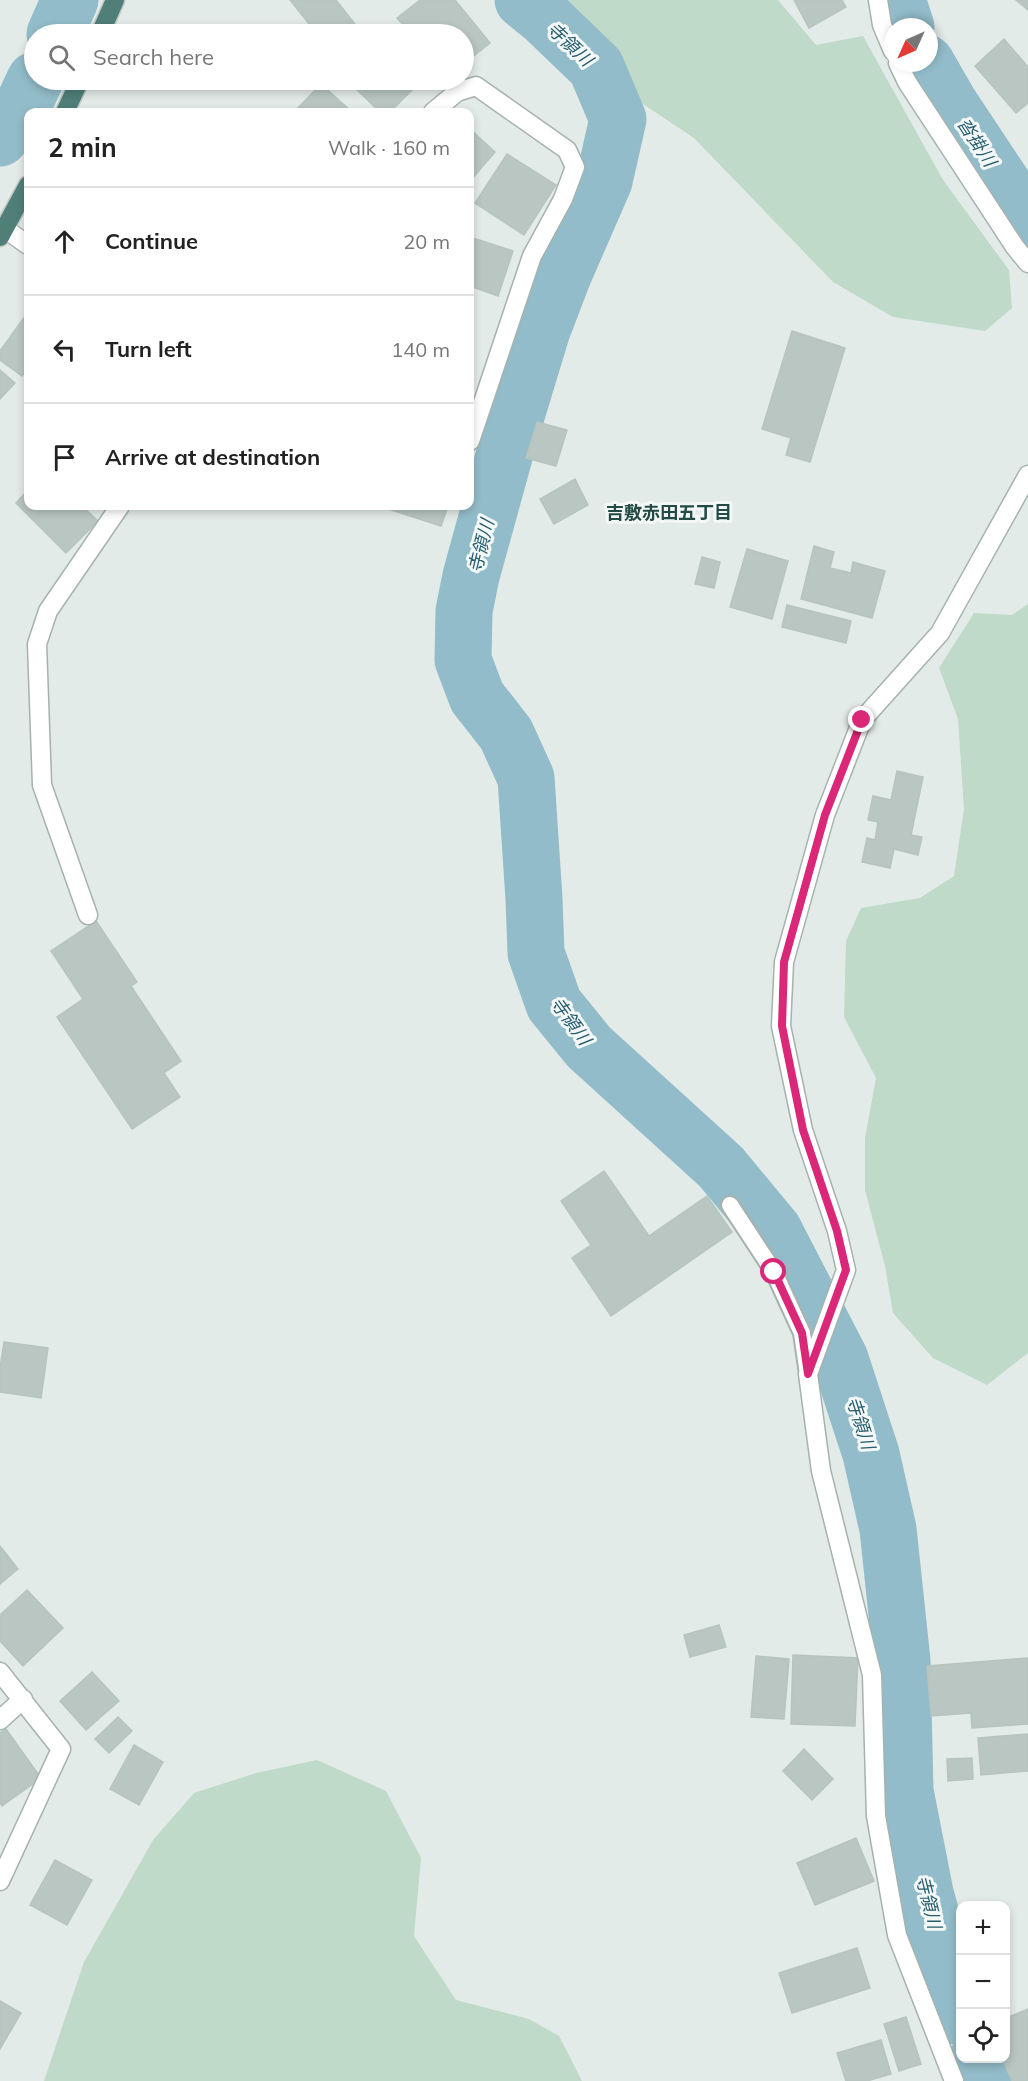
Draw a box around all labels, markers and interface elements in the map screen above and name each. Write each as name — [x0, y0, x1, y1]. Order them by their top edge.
water label: 寺領川 — [542, 17, 599, 72]
north arrow — [884, 18, 938, 72]
search box — [24, 24, 474, 90]
icon: search — [45, 41, 78, 74]
text: Search here — [93, 43, 214, 71]
water label: 沓掛川 — [953, 113, 1002, 173]
text: 2 min — [48, 131, 117, 164]
text: Walk · 160 m — [328, 135, 450, 160]
icon: ahead — [48, 225, 81, 258]
text: Continue — [105, 227, 198, 255]
text: 20 m — [403, 229, 450, 254]
icon: left — [48, 333, 81, 366]
text: Turn left — [105, 335, 192, 363]
text: 140 m — [391, 337, 450, 362]
icon: arrive — [48, 441, 81, 474]
text: Arrive at destination — [105, 443, 320, 471]
district label: 吉敷赤田五丁目 — [606, 501, 732, 524]
water label: 寺領川 — [463, 515, 499, 575]
route end — [848, 706, 874, 732]
water label: 寺領川 — [546, 992, 597, 1051]
route start — [760, 1258, 786, 1284]
water label: 寺領川 — [842, 1394, 881, 1454]
water label: 寺領川 — [911, 1873, 947, 1933]
map controls — [956, 1901, 1010, 2063]
button: + — [956, 1901, 1010, 1955]
button: − — [956, 1955, 1010, 2009]
button: locate — [956, 2009, 1010, 2063]

